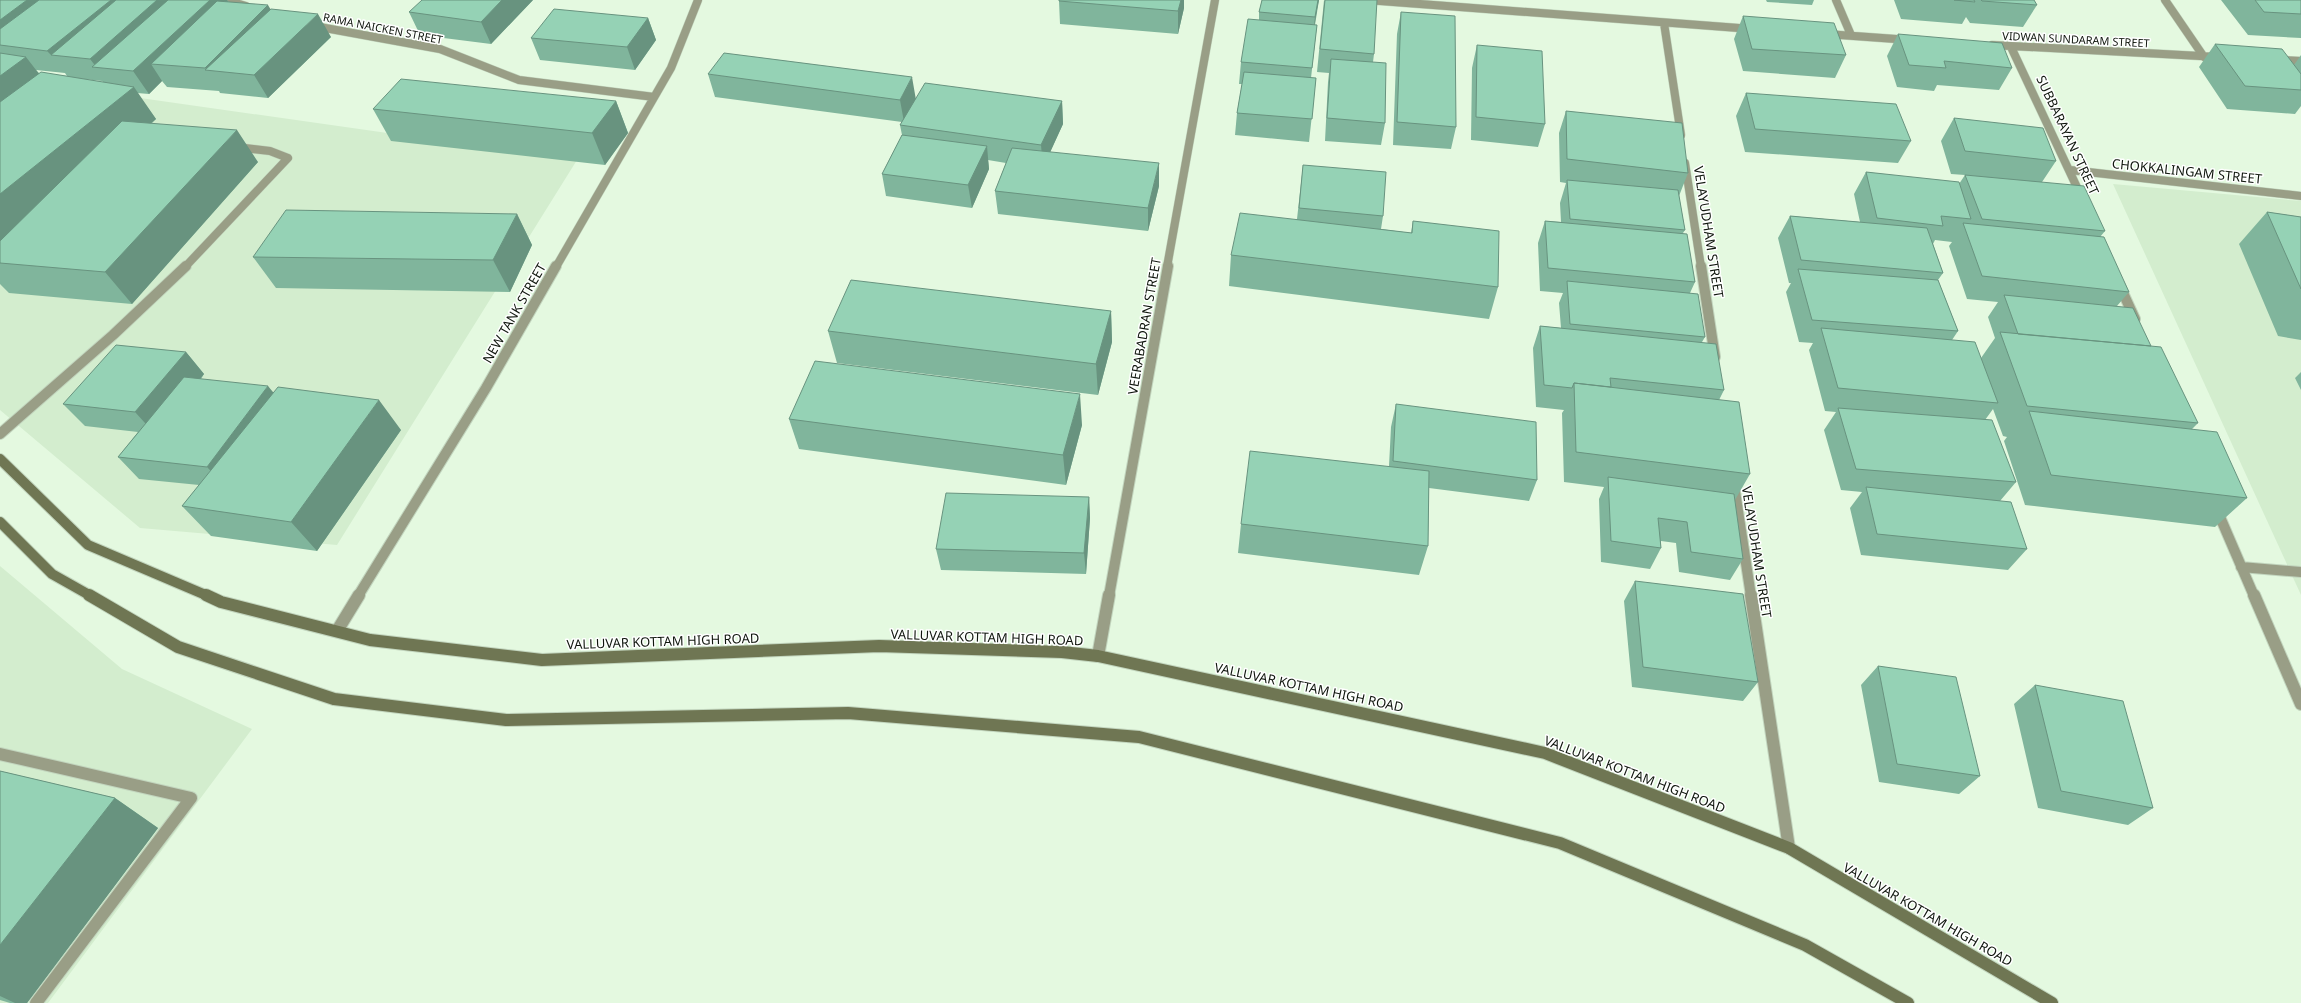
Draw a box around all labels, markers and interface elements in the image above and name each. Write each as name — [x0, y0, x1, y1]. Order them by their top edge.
street label: RAMA NAICKEN STREET — [322, 9, 444, 47]
street label: VIDWAN SUNDARAM STREET — [2002, 28, 2150, 50]
street label: SUBBARAYAN STREET — [2032, 72, 2104, 198]
street label: CHOKKALINGAM STREET — [2111, 154, 2264, 188]
street label: VELAYUDHAM STREET — [1690, 165, 1728, 300]
street label: VEERABADRAN STREET — [1123, 255, 1165, 396]
street label: NEW TANK STREET — [478, 259, 550, 366]
street label: VELAYUDHAM STREET — [1738, 485, 1776, 620]
street label: VALLUVAR KOTTAM HIGH ROAD — [890, 625, 1084, 649]
street label: VALLUVAR KOTTAM HIGH ROAD — [566, 629, 760, 653]
street label: VALLUVAR KOTTAM HIGH ROAD — [1213, 658, 1405, 716]
street label: VALLUVAR KOTTAM HIGH ROAD — [1542, 731, 1728, 817]
street label: VALLUVAR KOTTAM HIGH ROAD — [1840, 858, 2016, 970]

